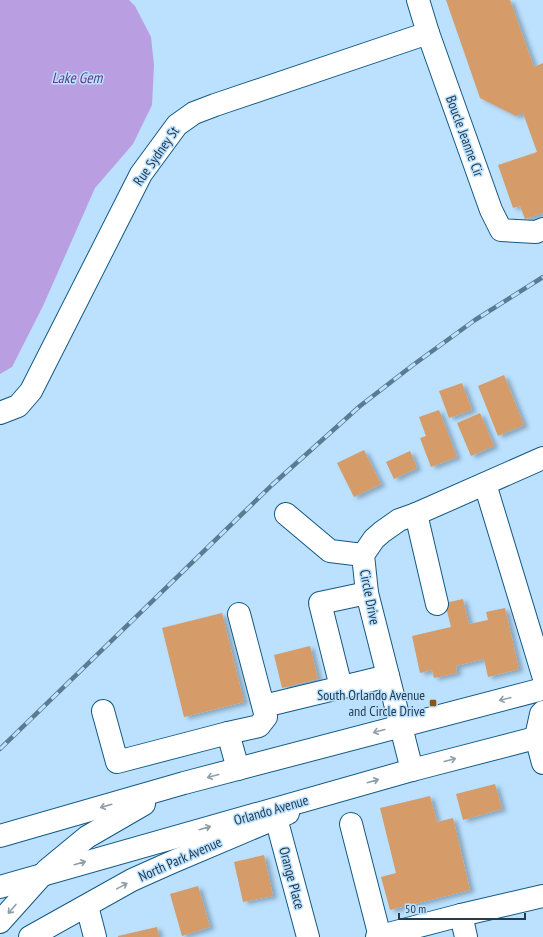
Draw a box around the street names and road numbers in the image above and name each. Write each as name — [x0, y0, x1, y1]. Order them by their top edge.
street label: Boucle Jeanne Cir — [442, 93, 488, 179]
street label: Rue Sydney St — [129, 123, 183, 189]
street label: Circle Drive — [356, 568, 384, 626]
street label: Orlando Avenue — [232, 791, 311, 829]
street label: North Park Avenue — [136, 833, 225, 885]
street label: Orange Place — [275, 845, 309, 911]

